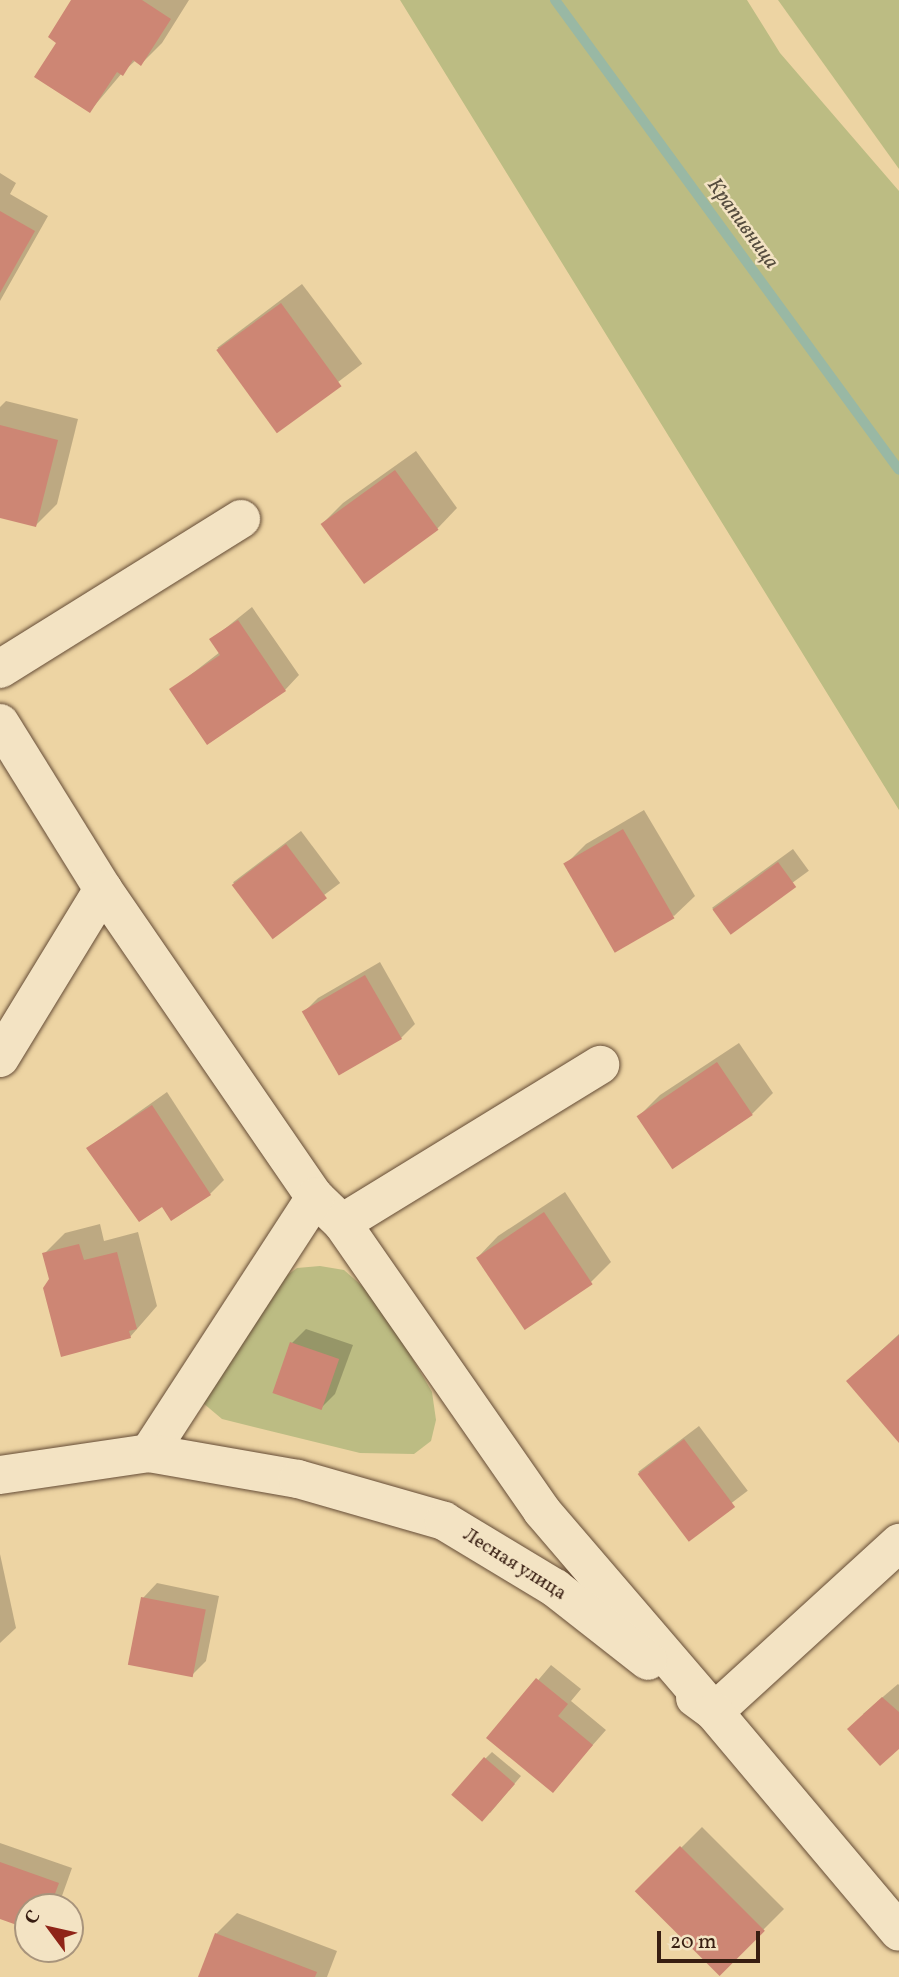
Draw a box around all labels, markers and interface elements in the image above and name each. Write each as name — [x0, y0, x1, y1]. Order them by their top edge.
water label: Крапивница — [701, 174, 783, 274]
street label: Лесная улица — [458, 1524, 570, 1606]
north arrow — [14, 1893, 84, 1963]
text: С — [19, 1905, 47, 1930]
scale bar — [661, 1918, 764, 1962]
text: 20 m — [670, 1928, 716, 1957]

